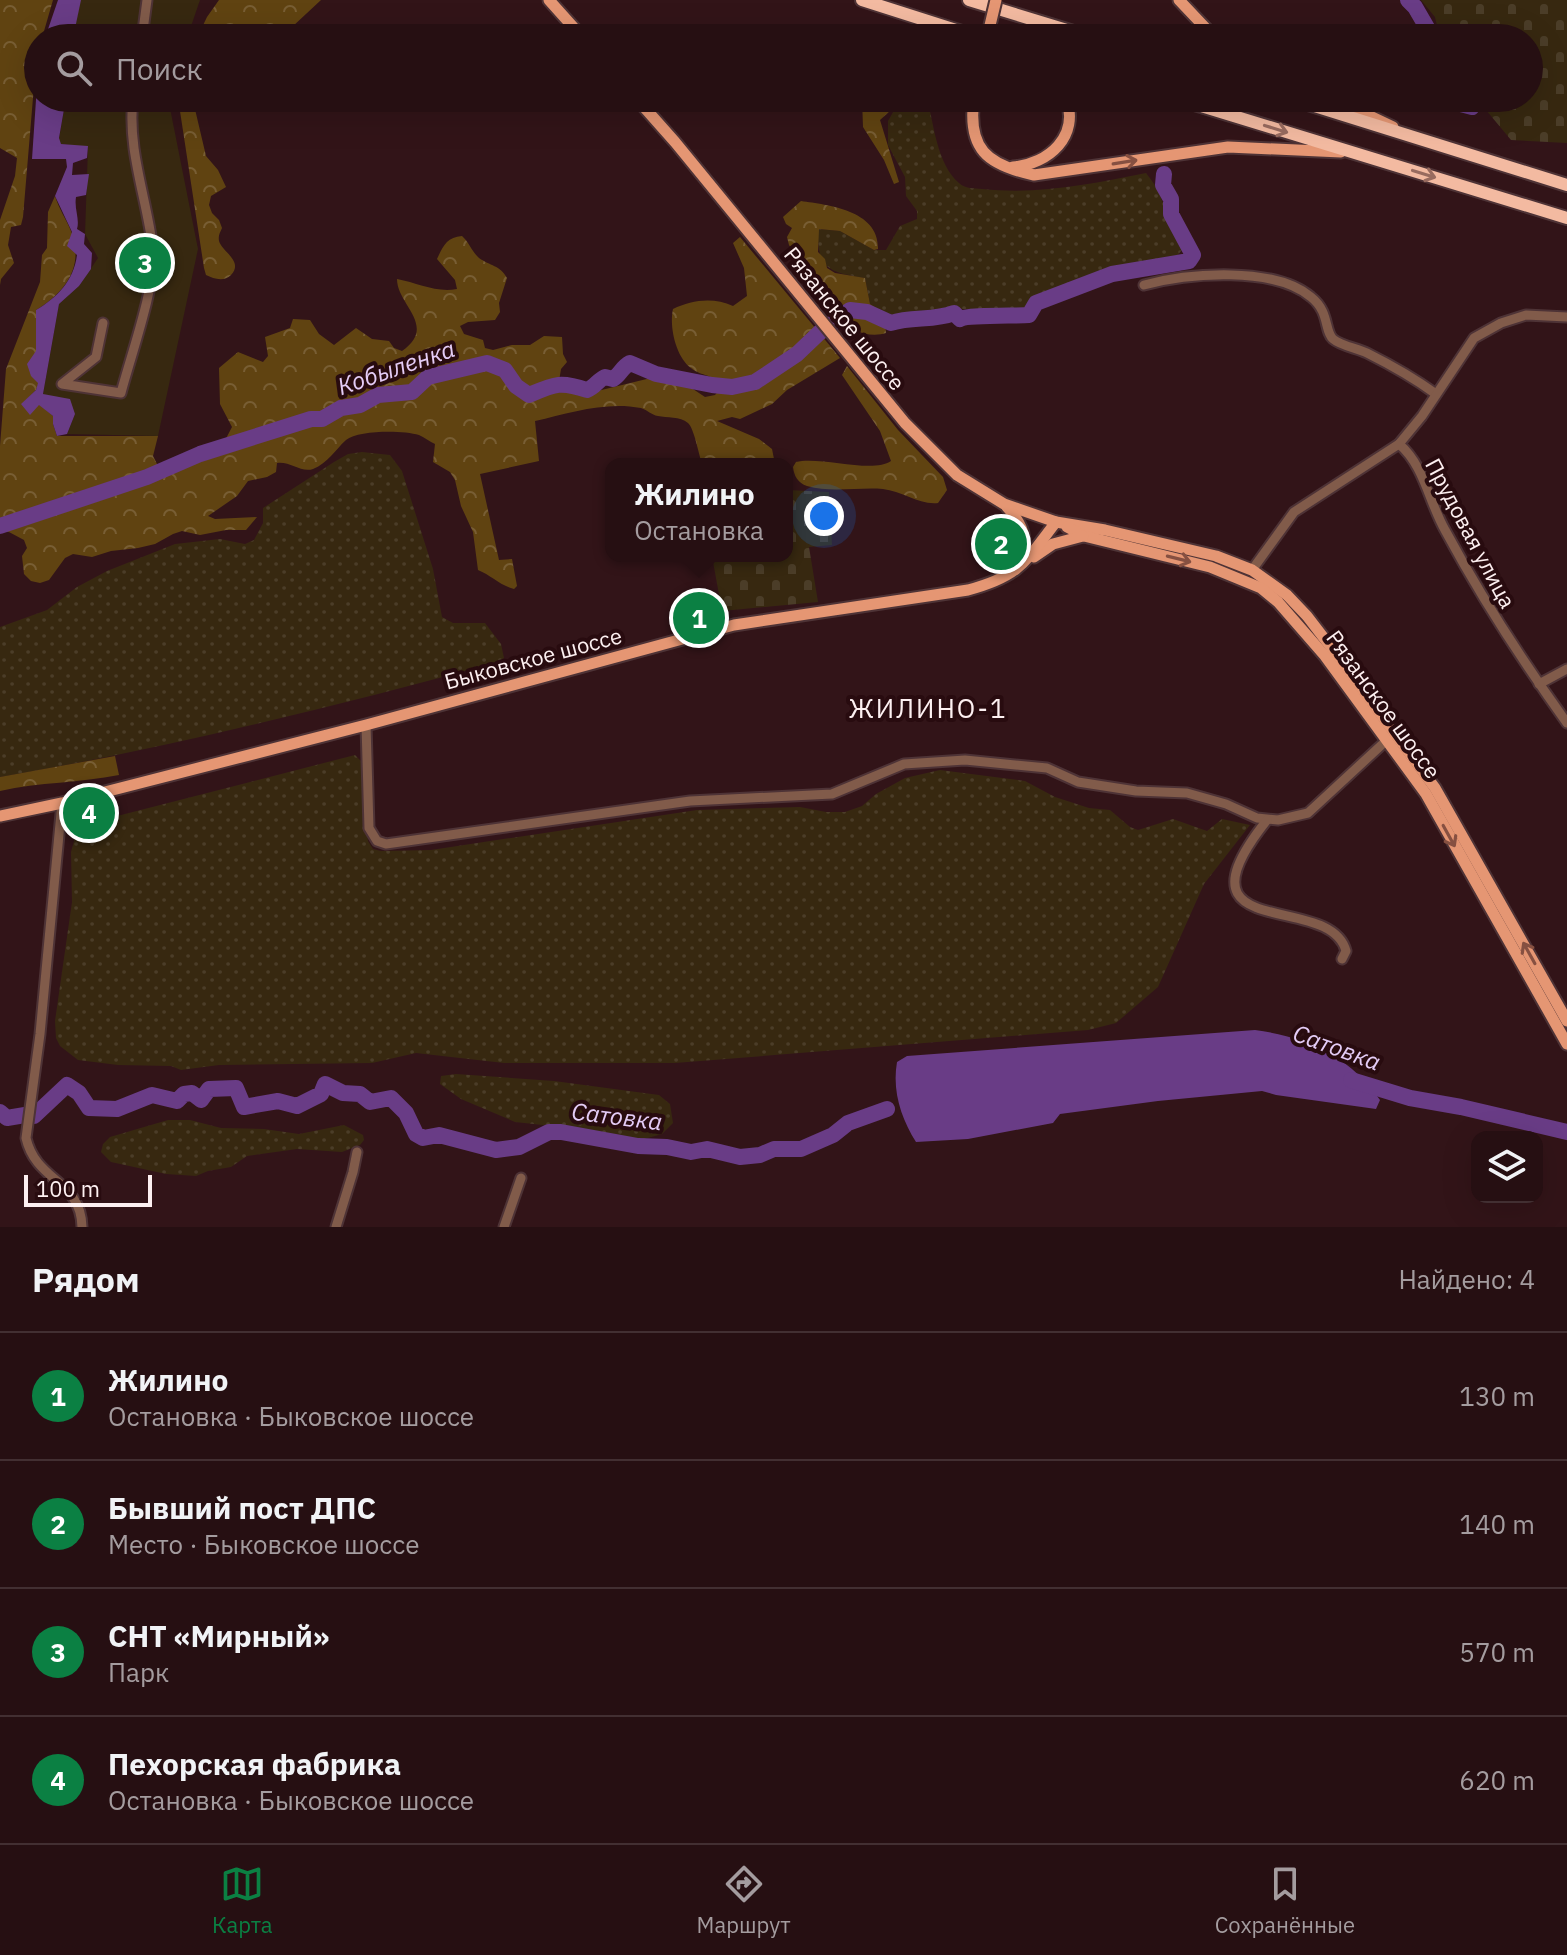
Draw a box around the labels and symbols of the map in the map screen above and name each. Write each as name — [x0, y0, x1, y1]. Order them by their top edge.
one-way arrow — [1263, 122, 1289, 137]
one-way arrow — [1112, 154, 1138, 169]
one-way arrow — [1410, 167, 1436, 182]
pin: 3 — [119, 233, 171, 293]
street label: Рязанское шоссе — [778, 240, 912, 396]
water label: Кобыленка — [333, 332, 459, 402]
street label: Прудовая улица — [1419, 453, 1523, 613]
your location — [804, 496, 844, 536]
pin: 2 — [975, 514, 1027, 574]
one-way arrow — [1165, 552, 1191, 567]
pin: 1 — [673, 588, 725, 648]
street label: Быковское шоссе — [441, 620, 625, 696]
street label: Рязанское шоссе — [1320, 624, 1448, 784]
district label: ЖИЛИНО-1 — [848, 691, 1008, 725]
pin: 4 — [63, 783, 115, 843]
one-way arrow — [1442, 823, 1457, 847]
one-way arrow — [1521, 942, 1537, 965]
water label: Сатовка — [1289, 1016, 1385, 1078]
water label: Сатовка — [570, 1095, 664, 1137]
scale bar — [24, 1171, 152, 1207]

